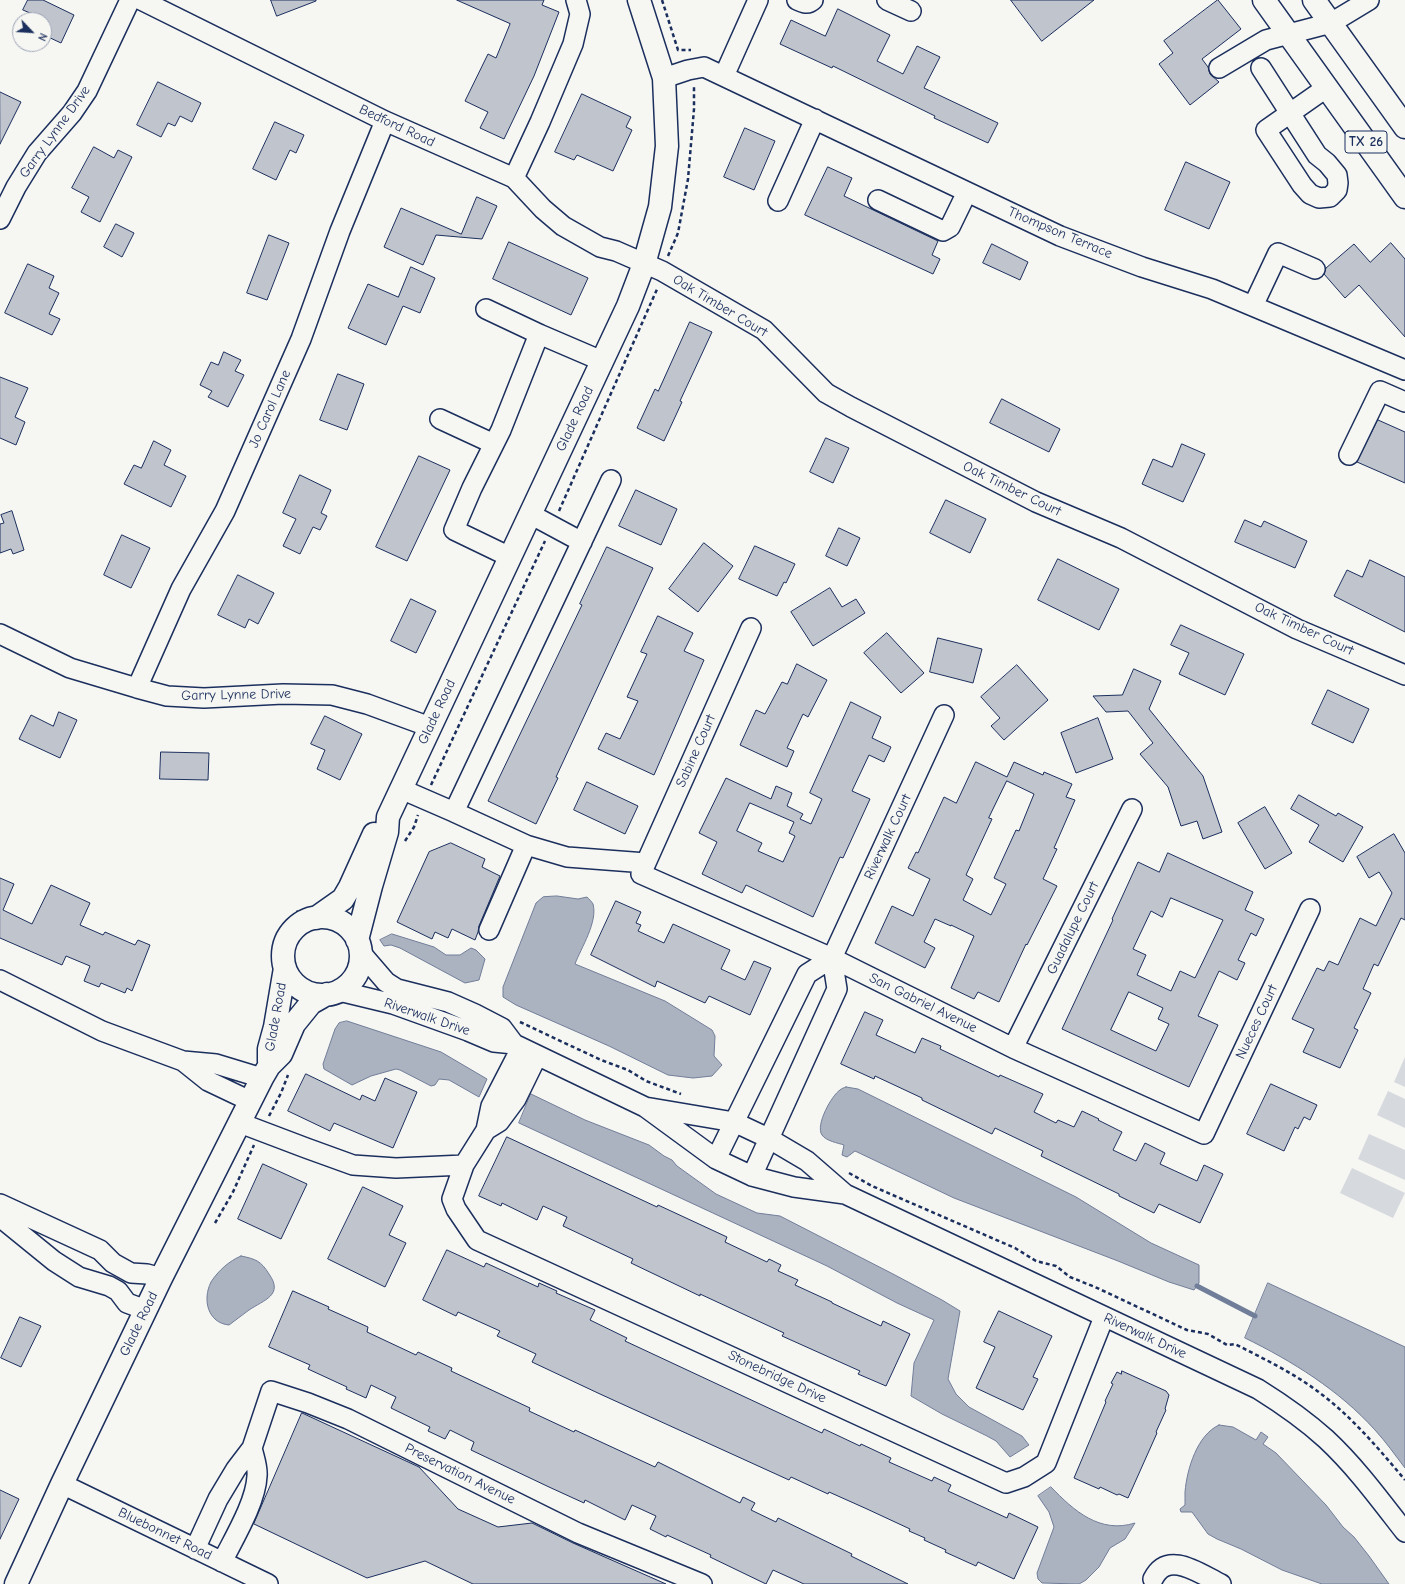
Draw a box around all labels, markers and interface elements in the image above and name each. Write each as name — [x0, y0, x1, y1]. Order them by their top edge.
north arrow — [12, 12, 52, 52]
text: N — [35, 31, 50, 43]
street label: Garry Lynne Drive — [16, 83, 94, 181]
street label: Bedford Road — [356, 101, 438, 151]
road number: TX 26 — [1345, 131, 1387, 153]
street label: Thompson Terrace — [1005, 203, 1115, 263]
street label: Oak Timber Court — [670, 271, 770, 341]
street label: Jo Carol Lane — [245, 367, 295, 451]
street label: Glade Road — [553, 384, 597, 454]
street label: Oak Timber Court — [960, 458, 1064, 520]
street label: Oak Timber Court — [1252, 599, 1356, 659]
street label: Glade Road — [415, 677, 459, 747]
street label: Garry Lynne Drive — [181, 686, 291, 704]
street label: Sabine Court — [673, 712, 719, 790]
street label: Riverwalk Court — [861, 792, 915, 882]
street label: Guadalupe Court — [1043, 879, 1103, 977]
street label: San Gabriel Avenue — [866, 970, 980, 1036]
street label: Glade Road — [262, 981, 290, 1053]
street label: Nueces Court — [1232, 982, 1282, 1062]
street label: Riverwalk Drive — [382, 994, 472, 1040]
street label: Glade Road — [116, 1289, 162, 1359]
street label: Riverwalk Drive — [1101, 1309, 1189, 1363]
street label: Stonebridge Drive — [725, 1347, 829, 1407]
street label: Preservation Avenue — [402, 1440, 518, 1508]
street label: Bluebonnet Road — [115, 1504, 215, 1564]

